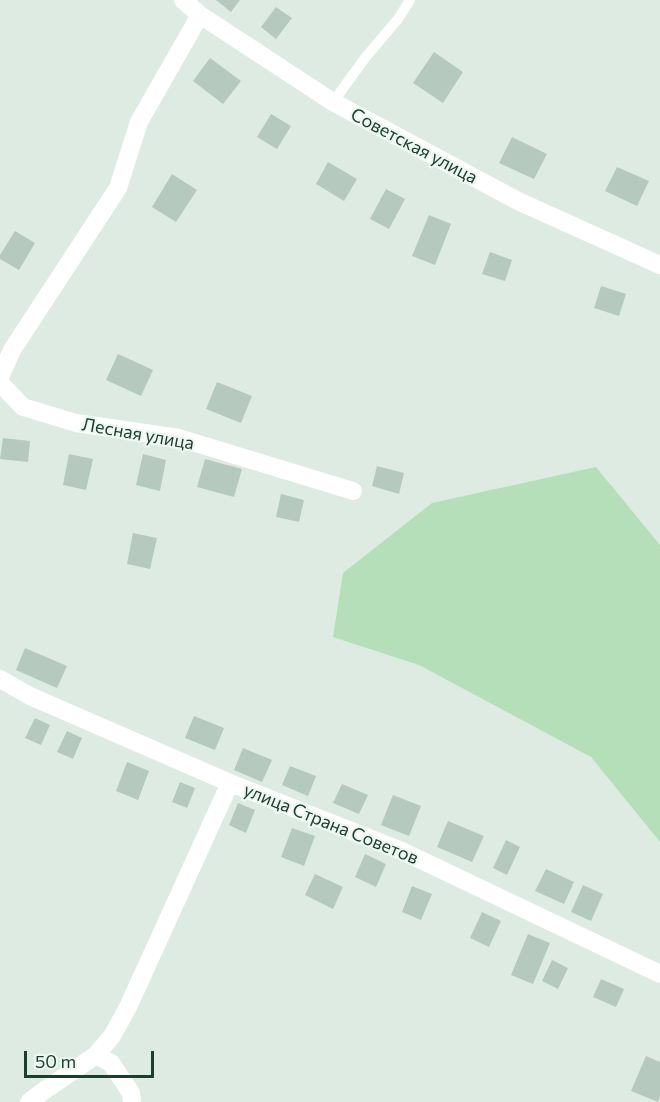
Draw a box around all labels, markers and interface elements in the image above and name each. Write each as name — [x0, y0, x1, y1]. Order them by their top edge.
street label: Советская улица — [347, 103, 481, 189]
street label: Лесная улица — [80, 413, 196, 455]
street label: улица Страна Советов — [240, 779, 422, 869]
scale bar — [27, 1039, 158, 1077]
text: 50 m — [35, 1050, 76, 1072]

